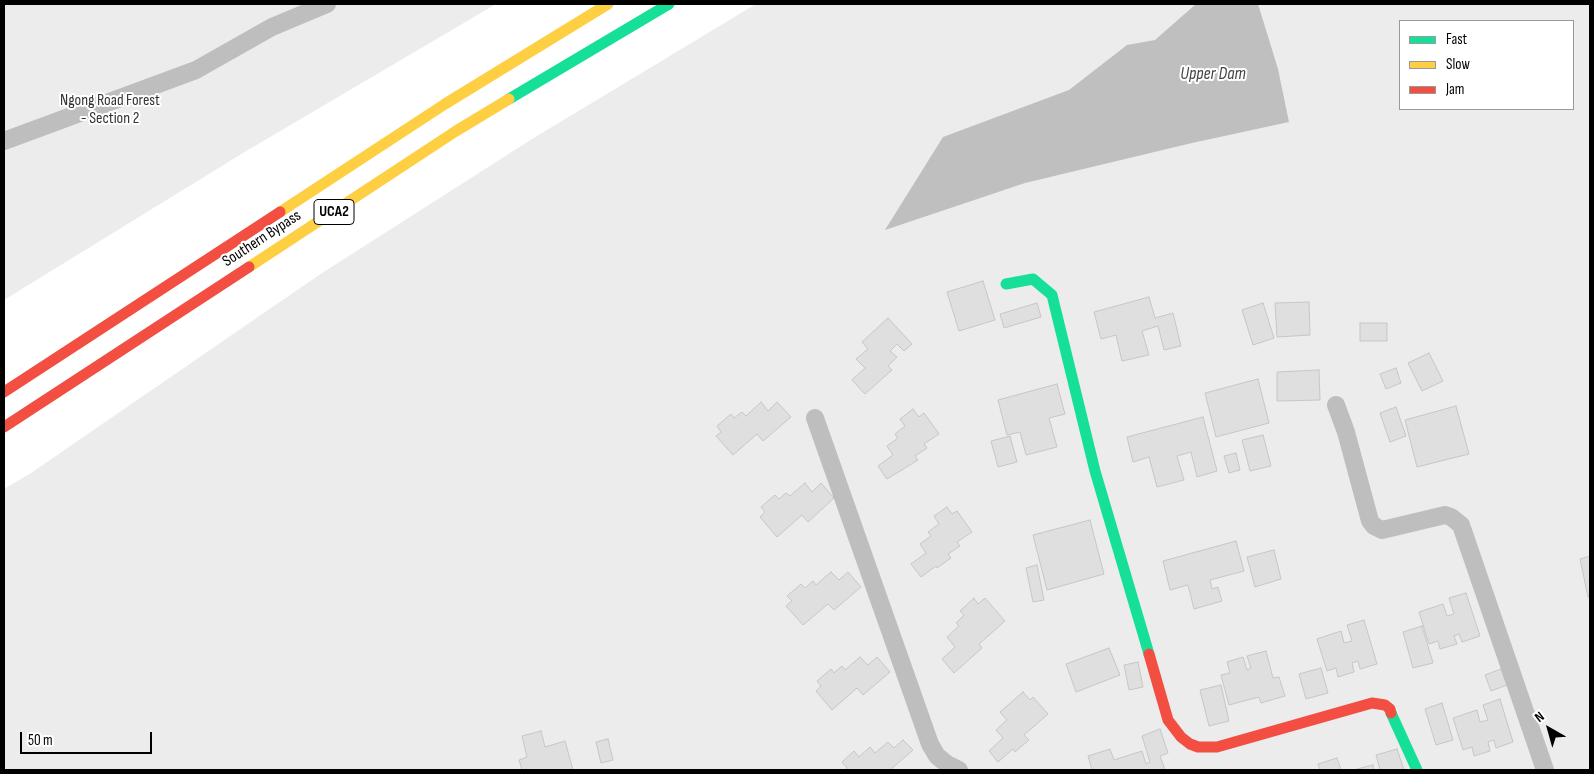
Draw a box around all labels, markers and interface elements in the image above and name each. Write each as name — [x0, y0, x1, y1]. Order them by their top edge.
legend — [1399, 20, 1574, 110]
text: Fast — [1446, 30, 1467, 49]
text: Slow — [1446, 55, 1470, 74]
water label: Upper Dam — [1180, 63, 1246, 85]
text: Jam — [1446, 80, 1464, 99]
park label: Ngong Road Forest - Section 2 — [60, 91, 160, 129]
road number: UCA2 — [314, 200, 354, 224]
street label: Southern Bypass — [219, 207, 305, 271]
north arrow — [1524, 704, 1574, 754]
text: N — [1531, 708, 1548, 726]
scale bar — [22, 722, 155, 754]
text: 50 m — [28, 731, 53, 750]

